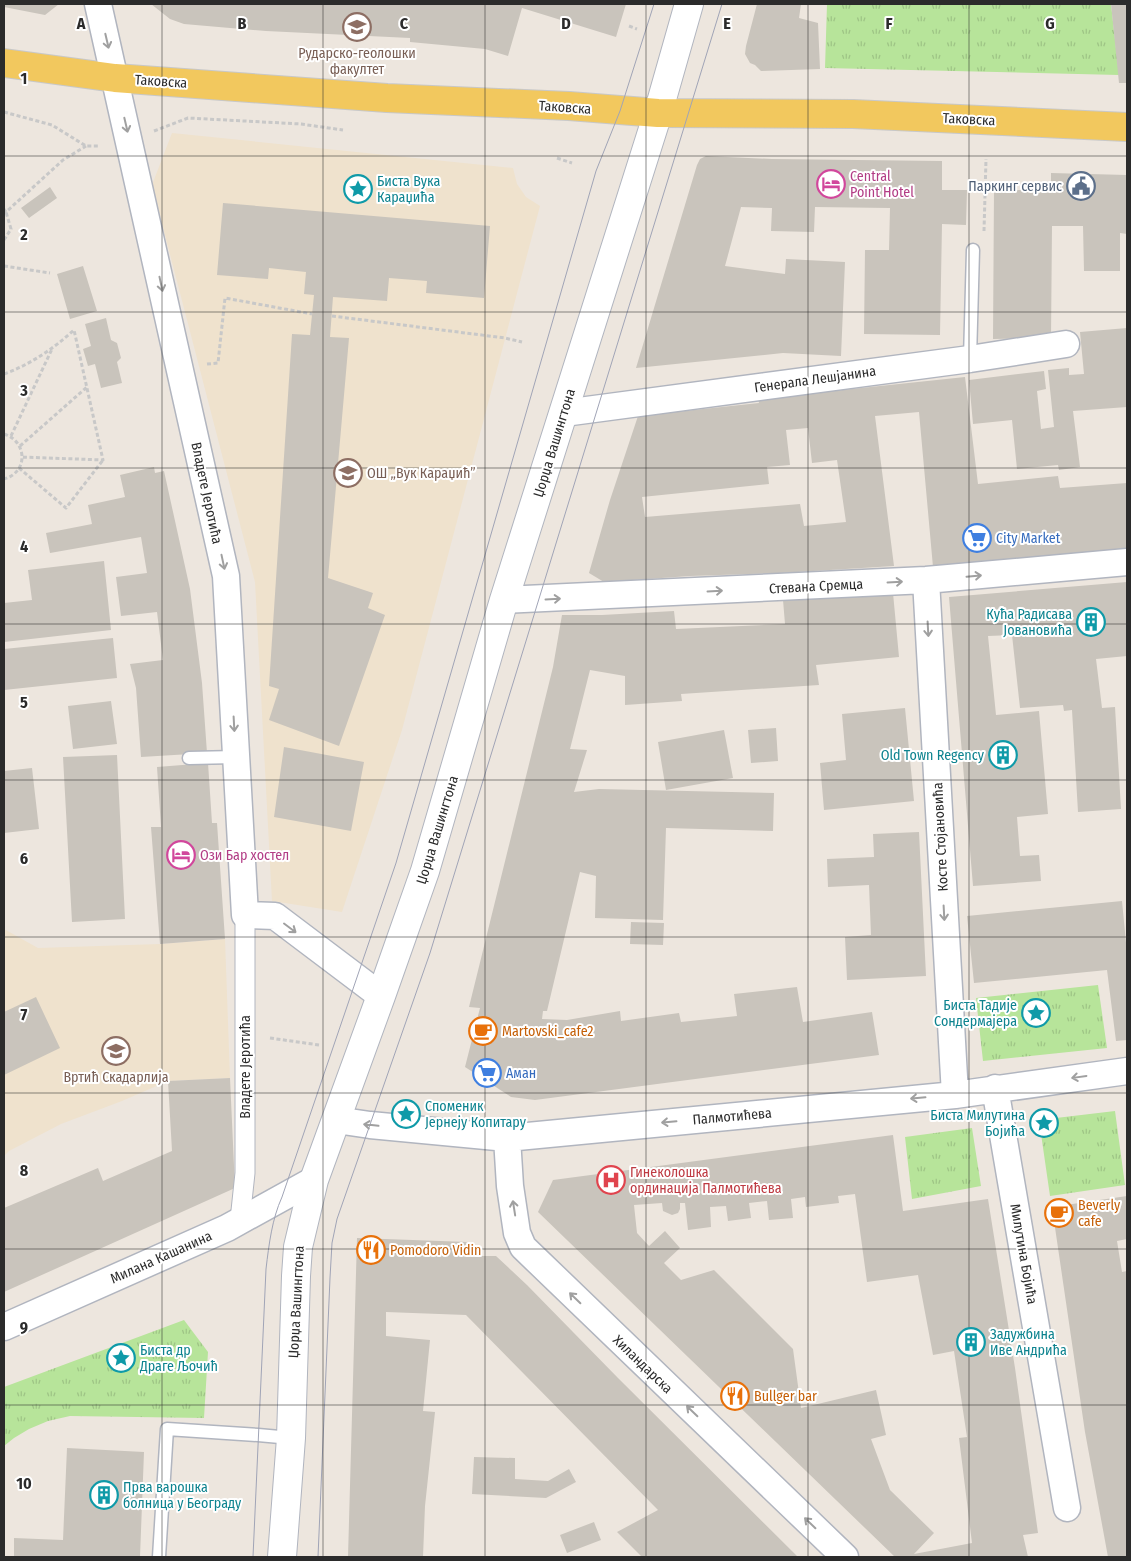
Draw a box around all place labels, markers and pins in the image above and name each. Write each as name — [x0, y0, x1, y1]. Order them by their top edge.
school or university icon: Рударско-геолошки факултет — [342, 12, 372, 42]
place label: Рударско-геолошки факултет — [298, 45, 416, 78]
place label: Central Point Hotel — [850, 168, 914, 201]
hotel icon: Central Point Hotel — [816, 169, 846, 199]
public building icon: Паркинг сервис — [1066, 171, 1096, 201]
place label: Биста Вука Караџића — [377, 173, 440, 206]
place icon: Биста Вука Караџића — [343, 174, 373, 204]
place label: Паркинг сервис — [968, 178, 1062, 195]
school or university icon: ОШ „Вук Караџић” — [333, 458, 363, 488]
place label: ОШ „Вук Караџић” — [367, 465, 476, 482]
supermarket icon: City Market — [962, 523, 992, 553]
place label: City Market — [996, 530, 1061, 547]
place label: Кућа Радисава Јовановића — [986, 606, 1072, 639]
building icon: Кућа Радисава Јовановића — [1076, 607, 1106, 637]
building icon: Old Town Regency — [988, 740, 1018, 770]
place label: Old Town Regency — [881, 747, 985, 764]
hotel icon: Ози Бар хостел — [166, 840, 196, 870]
place label: Ози Бар хостел — [200, 847, 289, 864]
place label: Биста Тадије Сондермајера — [934, 997, 1017, 1030]
place icon: Биста Тадије Сондермајера — [1021, 998, 1051, 1028]
cafe icon: Martovski_cafe2 — [468, 1016, 498, 1046]
place label: Martovski_cafe2 — [502, 1023, 594, 1040]
school or university icon: Вртић Скадарлија — [101, 1036, 131, 1066]
supermarket icon: Аман — [472, 1058, 502, 1088]
place label: Аман — [506, 1065, 536, 1082]
place label: Вртић Скадарлија — [63, 1069, 169, 1086]
place label: Споменик Јернеју Копитару — [425, 1098, 527, 1131]
place icon: Споменик Јернеју Копитару — [391, 1099, 421, 1129]
place label: Биста Милутина Бојића — [930, 1107, 1025, 1140]
place icon: Биста Милутина Бојића — [1029, 1108, 1059, 1138]
place label: Гинеколошка ординација Палмотићева — [630, 1164, 782, 1197]
hospital icon: Гинеколошка ординација Палмотићева — [596, 1165, 626, 1195]
place label: Beverly cafe — [1078, 1197, 1121, 1230]
cafe icon: Beverly cafe — [1044, 1198, 1074, 1228]
restaurant icon: Pomodoro Vidin — [356, 1235, 386, 1265]
place label: Pomodoro Vidin — [390, 1242, 481, 1259]
place label: Задужбина Иве Андрића — [990, 1326, 1067, 1359]
building icon: Задужбина Иве Андрића — [956, 1327, 986, 1357]
place label: Биста др Драге Љочић — [139, 1342, 218, 1375]
place icon: Биста др Драге Љочић — [106, 1343, 136, 1373]
restaurant icon: Bullger bar — [720, 1381, 750, 1411]
place label: Bullger bar — [754, 1388, 817, 1405]
place label: Прва варошка болница у Београду — [123, 1479, 242, 1512]
building icon: Прва варошка болница у Београду — [89, 1480, 119, 1510]

